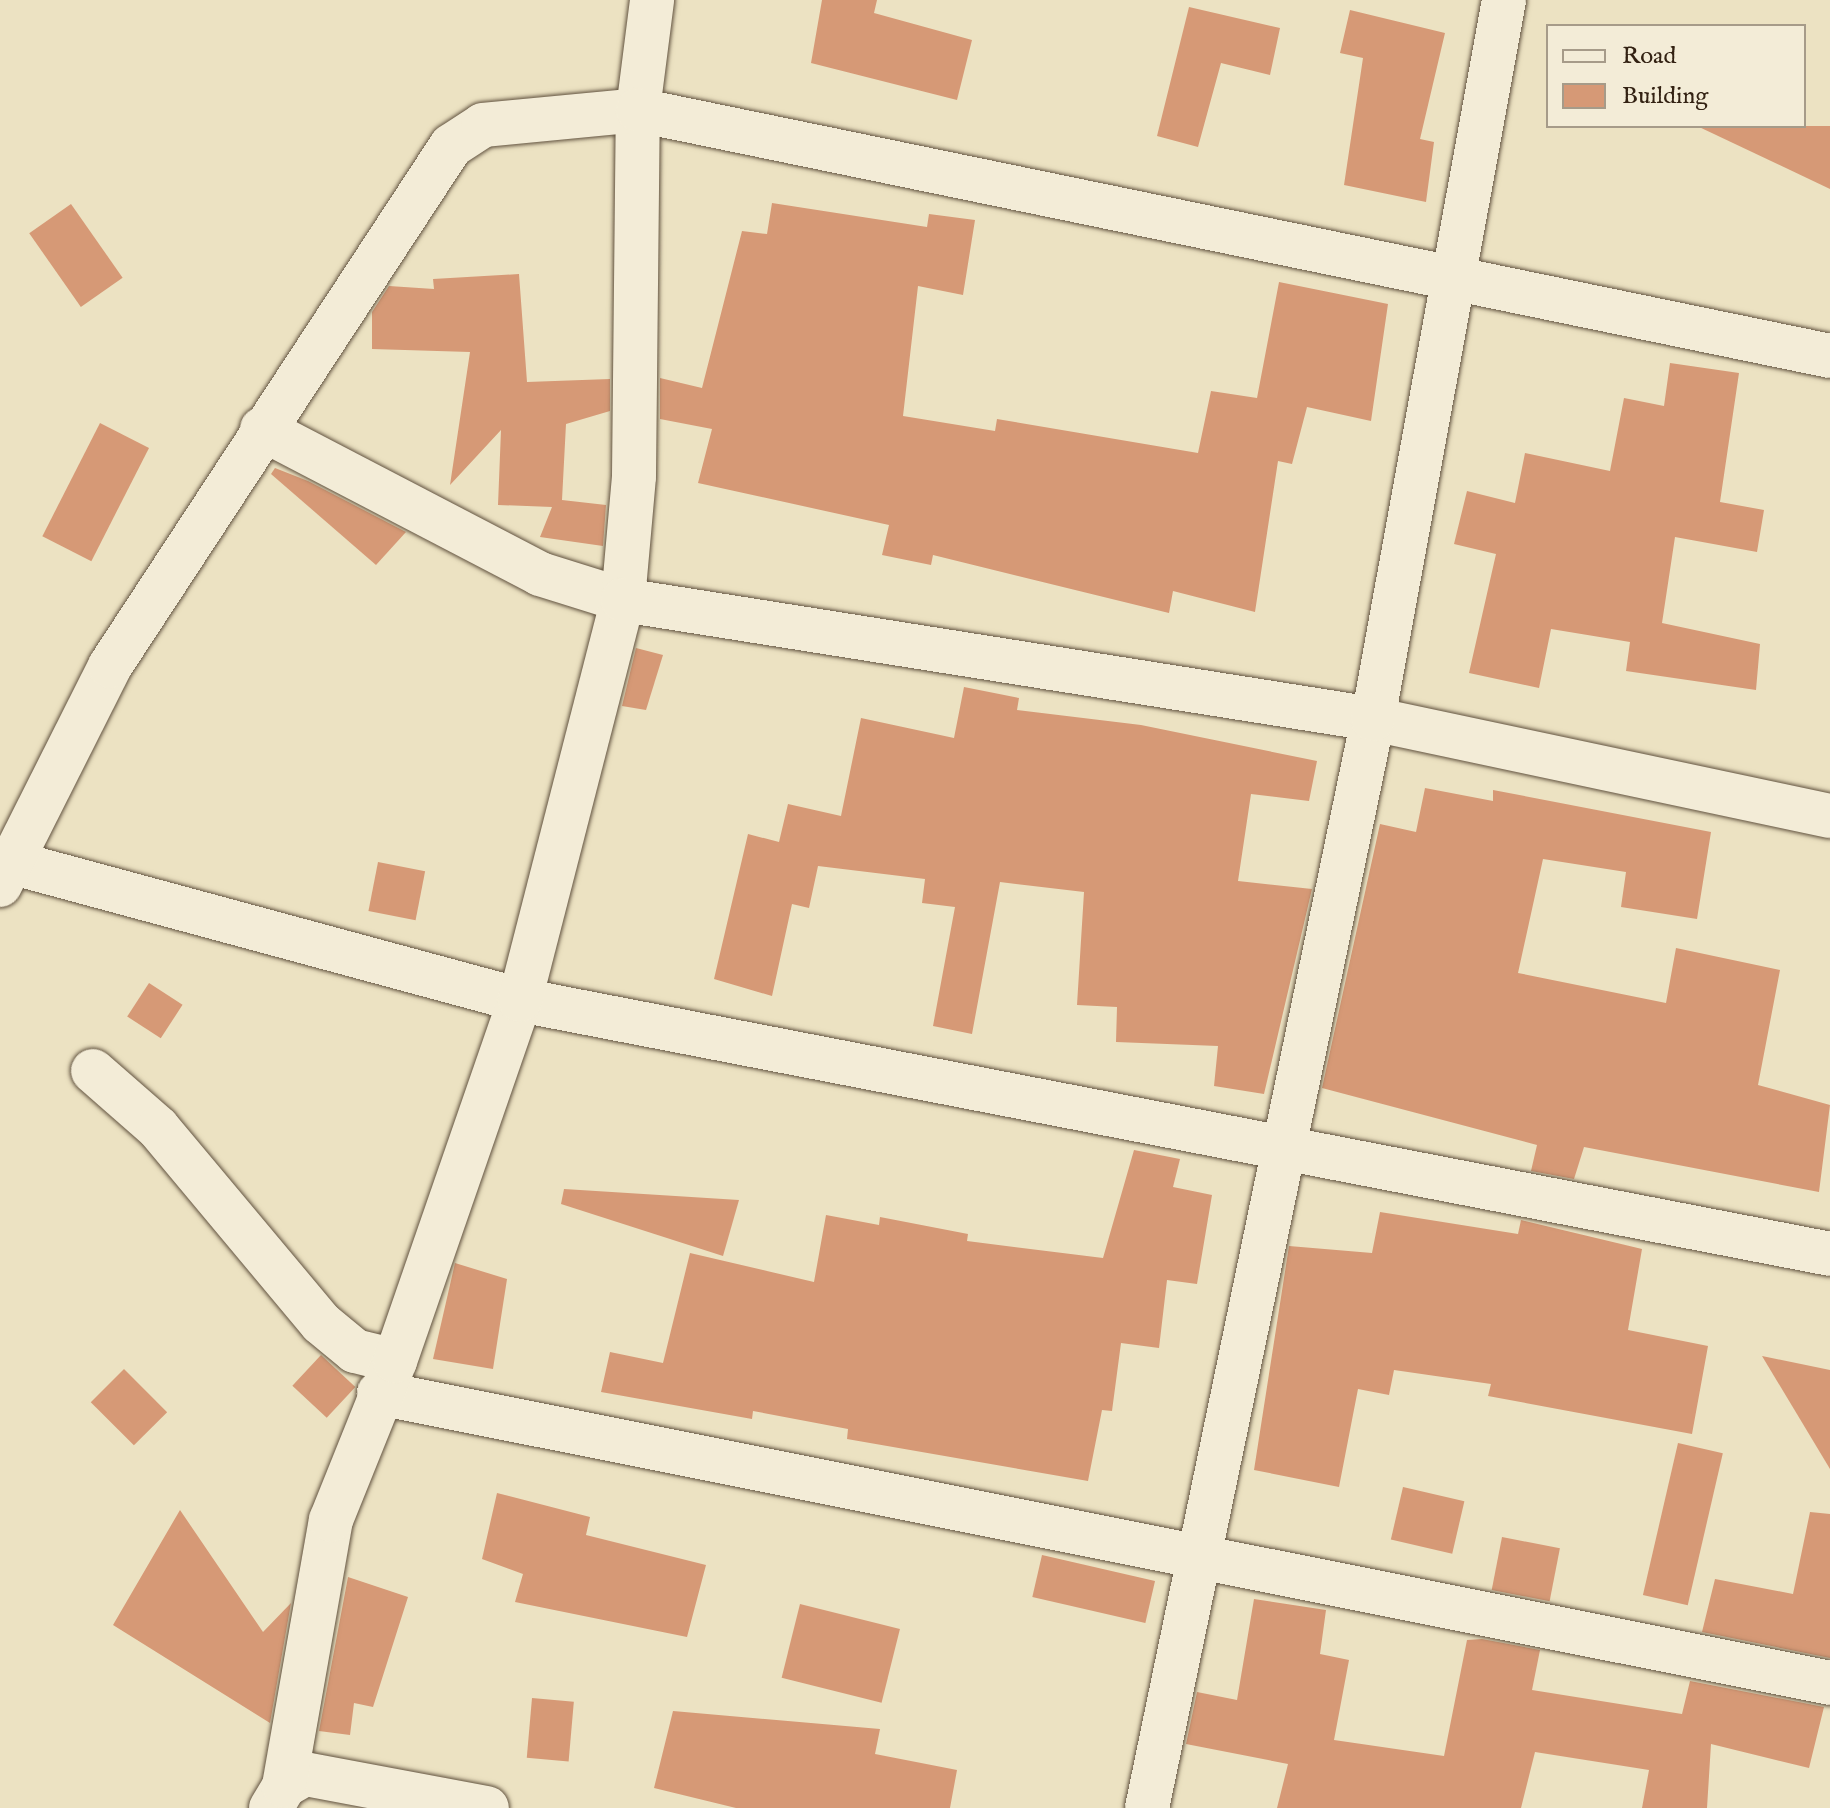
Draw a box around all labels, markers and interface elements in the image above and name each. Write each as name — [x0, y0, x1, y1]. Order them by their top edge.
legend — [1546, 24, 1806, 128]
text: Road — [1622, 41, 1676, 72]
text: Building — [1622, 81, 1708, 112]

